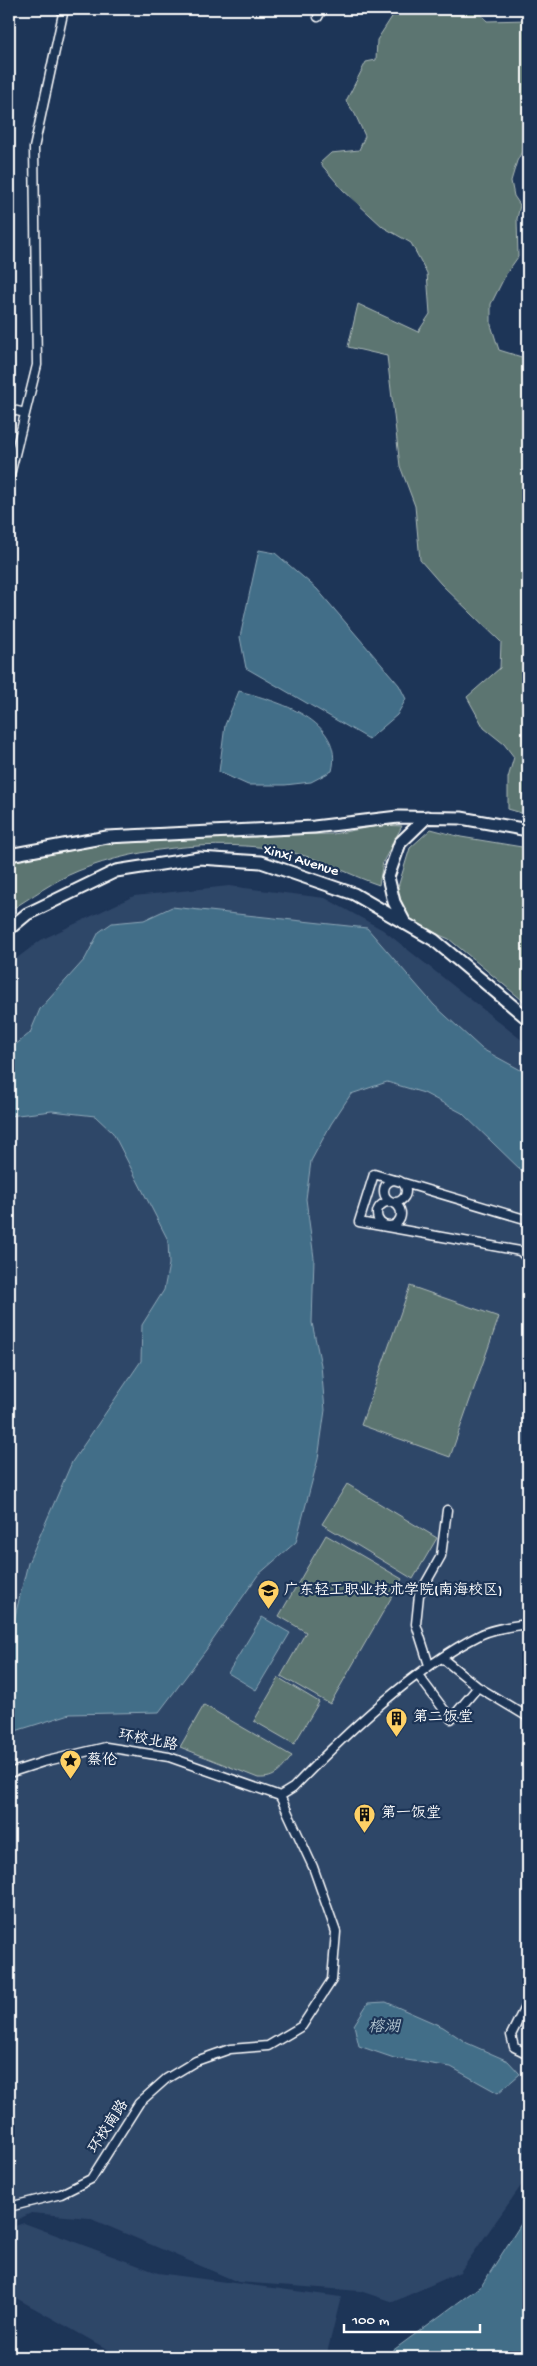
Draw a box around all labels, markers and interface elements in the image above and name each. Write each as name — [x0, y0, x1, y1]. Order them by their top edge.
street label: Xinxi Avenue — [260, 841, 341, 881]
school or university icon: 广东轻工职业技术学院(南海校区) — [256, 1579, 280, 1610]
place label: 广东轻工职业技术学院(南海校区) — [284, 1581, 503, 1600]
building icon: 第二饭堂 — [385, 1706, 409, 1737]
place label: 第二饭堂 — [413, 1708, 473, 1727]
street label: 环校北路 — [117, 1726, 179, 1756]
place icon: 蔡伦 — [59, 1749, 83, 1780]
place label: 蔡伦 — [87, 1751, 118, 1770]
building icon: 第一饭堂 — [353, 1802, 377, 1833]
place label: 第一饭堂 — [381, 1804, 441, 1823]
water label: 榕湖 — [368, 2018, 402, 2038]
street label: 环校南路 — [84, 2096, 133, 2157]
scale bar — [344, 2301, 481, 2333]
text: 100 m — [351, 2312, 390, 2330]

